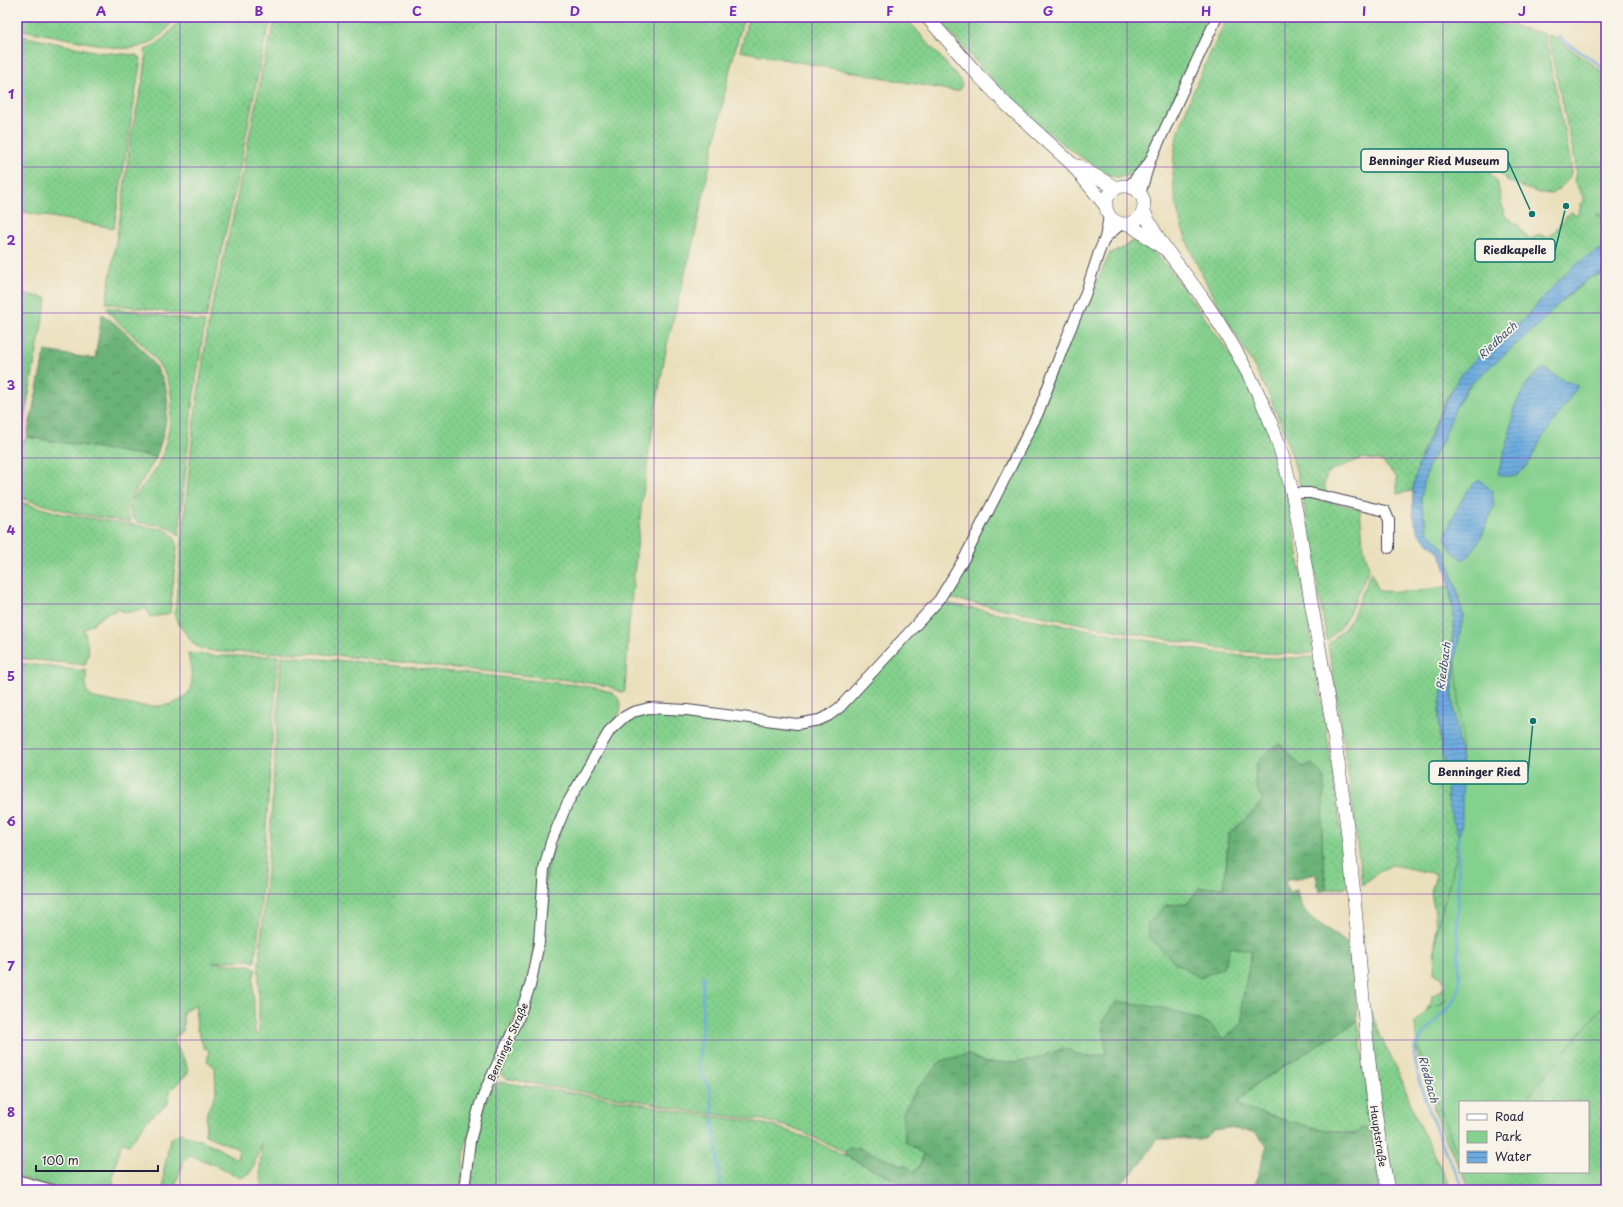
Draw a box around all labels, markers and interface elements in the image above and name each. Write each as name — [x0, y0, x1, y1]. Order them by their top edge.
text: A — [96, 1, 106, 20]
text: B — [255, 1, 264, 20]
text: C — [412, 1, 422, 20]
text: D — [570, 1, 580, 20]
text: E — [729, 1, 737, 20]
text: F — [886, 1, 894, 20]
text: G — [1043, 1, 1053, 20]
text: H — [1201, 1, 1211, 20]
text: I — [1362, 1, 1366, 20]
text: J — [1518, 1, 1526, 20]
text: 1 — [8, 84, 14, 103]
callout: Benninger Ried Museum — [1361, 149, 1508, 172]
text: Benninger Ried Museum — [1368, 152, 1500, 169]
text: 2 — [6, 230, 16, 249]
callout: Riedkapelle — [1475, 239, 1555, 262]
text: Riedkapelle — [1483, 241, 1547, 258]
water label: Riedbach — [1474, 317, 1521, 363]
text: 3 — [7, 375, 16, 394]
text: 4 — [7, 520, 16, 539]
water label: Riedbach — [1431, 640, 1455, 691]
text: 5 — [7, 666, 15, 685]
callout: Benninger Ried — [1429, 761, 1528, 784]
text: Benninger Ried — [1438, 763, 1521, 780]
text: 6 — [6, 811, 16, 830]
text: 7 — [7, 956, 15, 975]
street label: Benninger Straße — [483, 1000, 531, 1084]
water label: Riedbach — [1415, 1054, 1444, 1105]
legend — [1459, 1101, 1589, 1173]
text: 8 — [7, 1102, 15, 1121]
street label: Hauptstraße — [1367, 1104, 1391, 1168]
text: Road — [1495, 1107, 1524, 1125]
text: Park — [1495, 1127, 1522, 1145]
scale bar — [36, 1147, 158, 1173]
text: Water — [1495, 1147, 1532, 1165]
text: 100 m — [42, 1151, 79, 1169]

